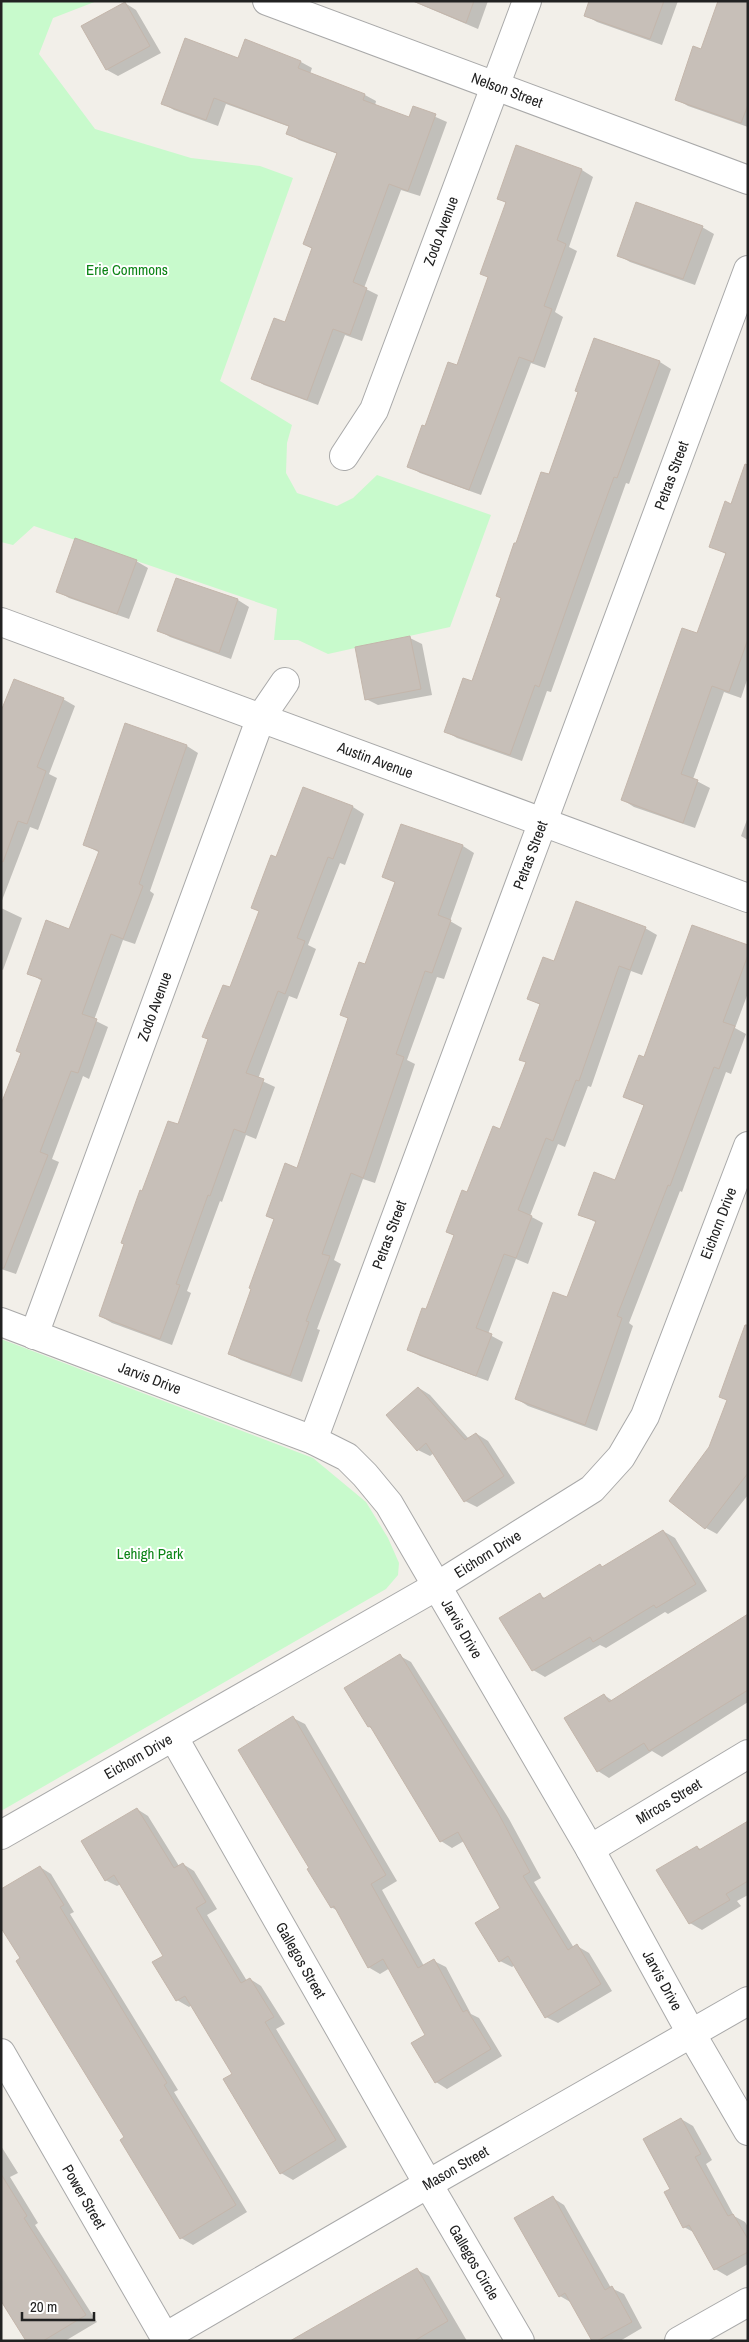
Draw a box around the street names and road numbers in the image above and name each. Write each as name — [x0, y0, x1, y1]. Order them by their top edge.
street label: Nelson Street — [468, 67, 546, 113]
street label: Zodo Avenue — [418, 193, 463, 268]
street label: Petras Street — [649, 437, 694, 513]
street label: Austin Avenue — [334, 736, 416, 783]
street label: Petras Street — [508, 817, 553, 892]
street label: Zodo Avenue — [132, 969, 177, 1044]
street label: Eichorn Drive — [695, 1184, 741, 1262]
street label: Petras Street — [366, 1197, 411, 1272]
street label: Jarvis Drive — [115, 1356, 184, 1399]
street label: Eichorn Drive — [450, 1525, 525, 1583]
street label: Jarvis Drive — [436, 1595, 488, 1662]
street label: Eichorn Drive — [100, 1728, 176, 1784]
street label: Mircos Street — [632, 1773, 706, 1829]
street label: Gallegos Street — [271, 1918, 332, 2003]
street label: Jarvis Drive — [638, 1946, 688, 2014]
street label: Mason Street — [418, 2140, 493, 2195]
street label: Power Street — [57, 2160, 111, 2233]
street label: Gallegos Circle — [444, 2220, 505, 2304]

